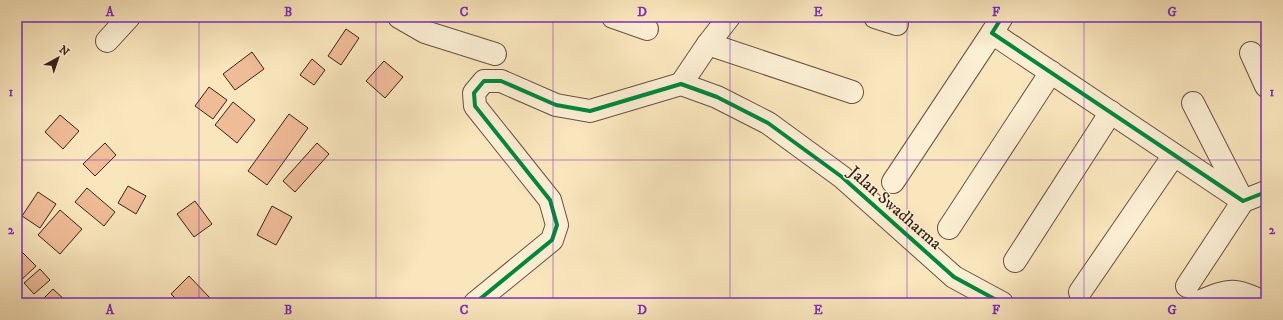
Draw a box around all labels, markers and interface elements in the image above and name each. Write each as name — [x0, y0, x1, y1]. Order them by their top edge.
text: A — [105, 4, 115, 20]
text: B — [284, 4, 292, 20]
text: C — [460, 4, 469, 20]
text: D — [637, 4, 647, 20]
text: E — [813, 4, 823, 20]
text: F — [992, 4, 1001, 20]
text: G — [1167, 4, 1177, 20]
north arrow — [38, 38, 78, 78]
text: N — [56, 43, 72, 59]
text: 1 — [9, 84, 14, 100]
text: 1 — [1270, 84, 1275, 100]
street label: Jalan Swadharma — [842, 160, 947, 255]
text: 2 — [8, 222, 15, 238]
text: 2 — [1269, 222, 1276, 238]
text: A — [105, 302, 115, 318]
text: B — [284, 302, 292, 318]
text: C — [460, 302, 469, 318]
text: D — [637, 302, 647, 318]
text: E — [813, 302, 823, 318]
text: F — [992, 302, 1001, 318]
text: G — [1167, 302, 1177, 318]

